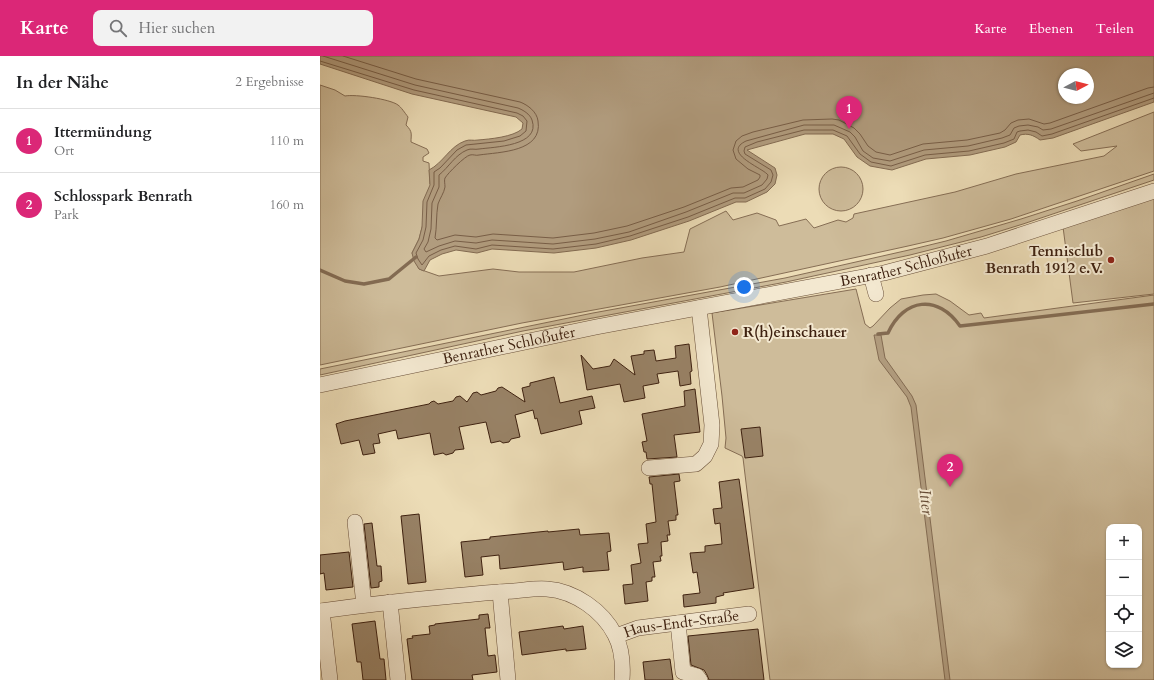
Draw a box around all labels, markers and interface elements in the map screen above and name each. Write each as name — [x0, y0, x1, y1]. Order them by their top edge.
search box — [93, 10, 373, 46]
text: Karte — [20, 15, 69, 41]
icon: search — [107, 17, 129, 39]
text: Hier suchen — [139, 18, 215, 38]
text: Karte — [974, 19, 1007, 38]
text: Ebenen — [1029, 19, 1074, 38]
text: Teilen — [1096, 19, 1134, 38]
north arrow — [1058, 68, 1094, 104]
text: In der Nähe — [16, 71, 109, 94]
text: 2 Ergebnisse — [235, 73, 304, 91]
pin: 1 — [836, 96, 862, 129]
text: Ittermündung — [54, 122, 151, 142]
text: 1 — [26, 132, 32, 150]
text: 110 m — [270, 132, 304, 150]
text: Ort — [54, 142, 74, 160]
text: Schlosspark Benrath — [54, 186, 193, 206]
text: 2 — [26, 196, 32, 214]
text: 160 m — [270, 196, 304, 214]
text: Park — [54, 206, 79, 224]
street label: Benrather Schloßufer — [838, 240, 975, 291]
place label: Tennisclub Benrath 1912 e.V. — [985, 241, 1103, 278]
marker: Tennisclub Benrath 1912 e.V. — [1106, 255, 1116, 265]
your location — [734, 277, 754, 297]
street label: Benrather Schloßufer — [441, 321, 578, 369]
place label: R(h)einschauer — [743, 322, 848, 342]
marker: R(h)einschauer — [730, 327, 740, 337]
pin: 2 — [937, 454, 963, 487]
water label: Itter — [914, 488, 939, 517]
map controls — [1106, 524, 1142, 668]
button: + — [1106, 524, 1142, 560]
button: − — [1106, 560, 1142, 596]
button: locate — [1106, 596, 1142, 632]
street label: Haus-Endt-Straße — [621, 605, 740, 642]
button: layers — [1106, 632, 1142, 668]

